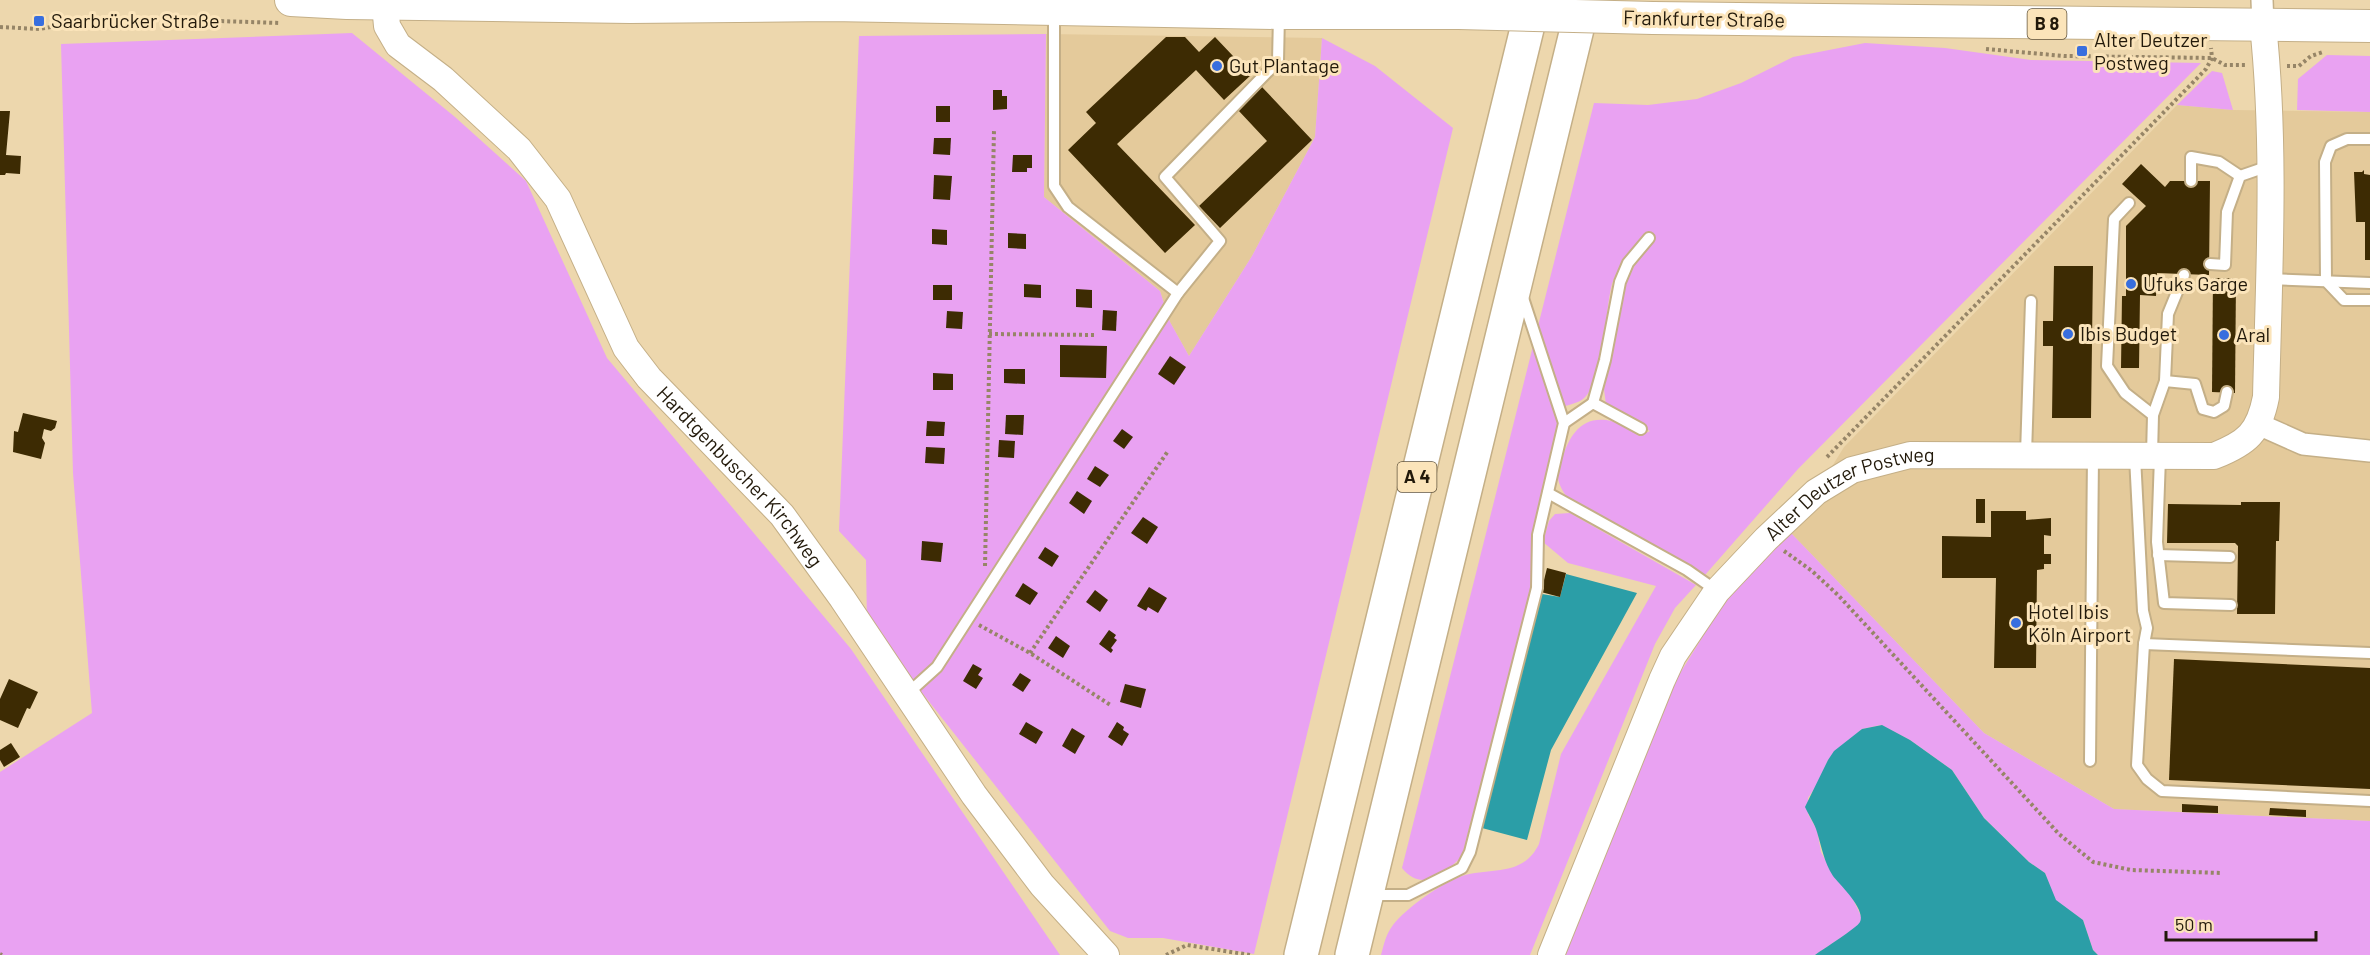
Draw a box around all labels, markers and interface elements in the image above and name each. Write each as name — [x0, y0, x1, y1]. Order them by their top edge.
street label: Frankfurter Straße — [1623, 5, 1785, 31]
place label: Saarbrücker Straße — [51, 8, 220, 32]
road number: B 8 — [2028, 9, 2066, 39]
marker: Saarbrücker Straße — [32, 14, 46, 28]
place label: Alter Deutzer Postweg — [2094, 27, 2208, 74]
marker: Alter Deutzer Postweg — [2075, 44, 2089, 58]
place label: Gut Plantage — [1229, 53, 1340, 77]
marker: Gut Plantage — [1210, 59, 1224, 73]
place label: Ufuks Garge — [2143, 271, 2248, 295]
marker: Ufuks Garge — [2124, 277, 2138, 291]
place label: Ibis Budget — [2080, 321, 2177, 345]
place label: Aral — [2236, 322, 2270, 346]
marker: Ibis Budget — [2061, 327, 2075, 341]
marker: Aral — [2217, 328, 2231, 342]
street label: Hardtgenbuscher Kirchweg — [652, 381, 828, 571]
street label: Alter Deutzer Postweg — [1759, 442, 1935, 545]
road number: A 4 — [1398, 462, 1436, 492]
place label: Hotel Ibis Köln Airport — [2028, 599, 2131, 646]
marker: Hotel Ibis Köln Airport — [2009, 616, 2023, 630]
scale bar — [2166, 904, 2316, 942]
text: 50 m — [2175, 913, 2213, 935]

